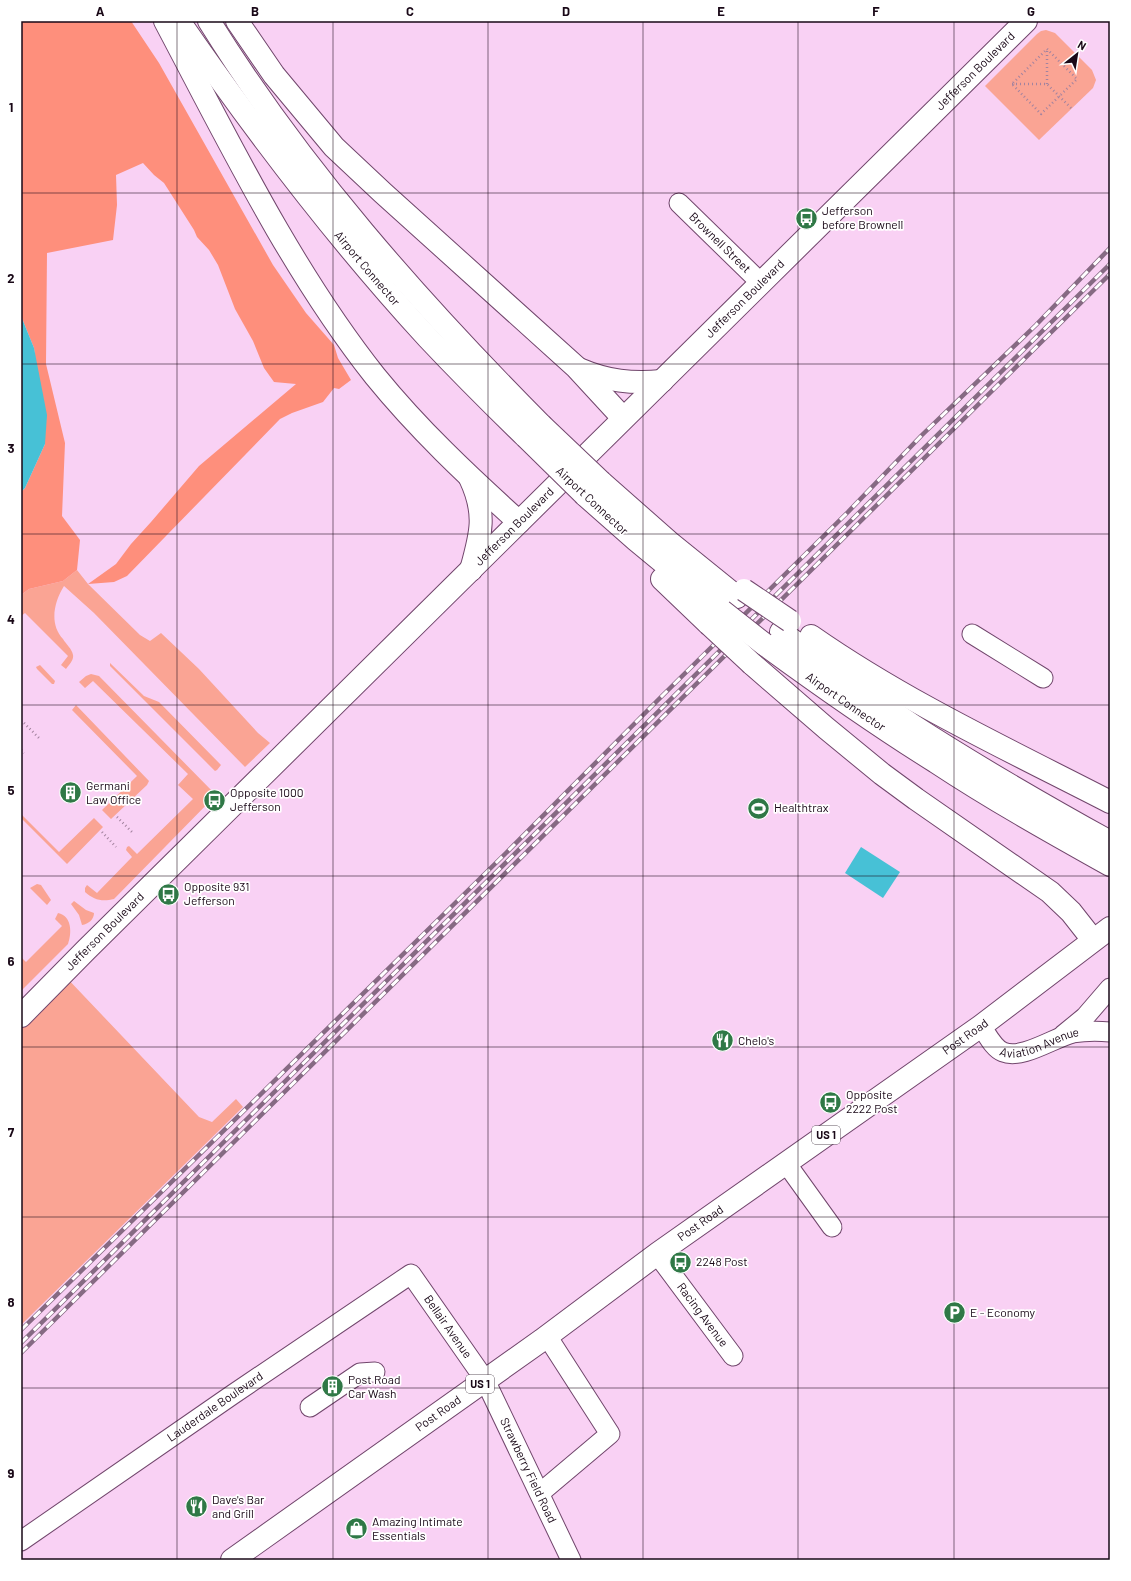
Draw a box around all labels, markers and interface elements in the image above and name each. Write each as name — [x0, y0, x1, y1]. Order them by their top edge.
text: A — [96, 3, 105, 19]
text: B — [251, 3, 259, 19]
text: C — [406, 3, 414, 19]
text: D — [562, 3, 570, 19]
text: E — [717, 3, 725, 19]
text: F — [872, 3, 880, 19]
text: G — [1027, 3, 1035, 19]
street label: Jefferson Boulevard — [932, 28, 1017, 112]
north arrow — [1057, 34, 1097, 74]
text: N — [1076, 37, 1089, 52]
text: 1 — [9, 99, 13, 115]
place label: Jefferson before Brownell — [822, 203, 903, 231]
bus stop icon: Jefferson before Brownell — [793, 205, 819, 231]
street label: Brownell Street — [687, 209, 754, 275]
street label: Airport Connector — [332, 228, 404, 309]
street label: Jefferson Boulevard — [702, 256, 787, 340]
text: 2 — [7, 270, 15, 286]
text: 3 — [7, 440, 15, 456]
street label: Airport Connector — [554, 463, 632, 538]
street label: Jefferson Boulevard — [471, 484, 556, 568]
text: 4 — [7, 611, 15, 627]
street label: Airport Connector — [804, 669, 889, 734]
place label: Germani Law Office — [86, 778, 141, 806]
building icon: Germani Law Office — [57, 780, 83, 806]
text: 5 — [7, 782, 15, 798]
place label: Opposite 1000 Jefferson — [230, 785, 304, 813]
bus stop icon: Opposite 1000 Jefferson — [202, 787, 228, 813]
sports icon: Healthtrax — [745, 795, 771, 821]
place label: Healthtrax — [774, 800, 829, 814]
place label: Opposite 931 Jefferson — [184, 879, 250, 907]
bus stop icon: Opposite 931 Jefferson — [155, 881, 181, 907]
street label: Jefferson Boulevard — [62, 889, 146, 973]
text: 6 — [8, 953, 15, 969]
street label: Post Road — [939, 1015, 990, 1057]
street label: Aviation Avenue — [998, 1024, 1080, 1060]
restaurant icon: Chelo's — [709, 1028, 735, 1054]
place label: Chelo's — [738, 1033, 774, 1047]
place label: Opposite 2222 Post — [846, 1087, 898, 1115]
bus stop icon: Opposite 2222 Post — [818, 1089, 844, 1115]
text: 7 — [8, 1124, 15, 1140]
road number: US 1 — [812, 1126, 840, 1144]
street label: Post Road — [674, 1202, 726, 1243]
bus stop icon: 2248 Post — [667, 1249, 693, 1275]
place label: 2248 Post — [696, 1254, 748, 1268]
street label: Racing Avenue — [675, 1280, 732, 1349]
street label: Bellair Avenue — [422, 1292, 475, 1360]
text: 8 — [7, 1294, 15, 1310]
parking icon: E - Economy — [941, 1300, 967, 1326]
place label: E - Economy — [970, 1305, 1036, 1319]
street label: Lauderdale Boulevard — [164, 1368, 265, 1444]
place label: Post Road Car Wash — [348, 1372, 401, 1400]
building icon: Post Road Car Wash — [319, 1374, 345, 1400]
road number: US 1 — [466, 1375, 494, 1393]
street label: Post Road — [412, 1392, 463, 1434]
street label: Strawberry Field Road — [498, 1415, 560, 1525]
text: 9 — [8, 1465, 15, 1481]
place label: Dave's Bar and Grill — [212, 1492, 265, 1520]
restaurant icon: Dave's Bar and Grill — [183, 1494, 209, 1520]
place label: Amazing Intimate Essentials — [372, 1514, 463, 1542]
shop icon: Amazing Intimate Essentials — [343, 1516, 369, 1542]

